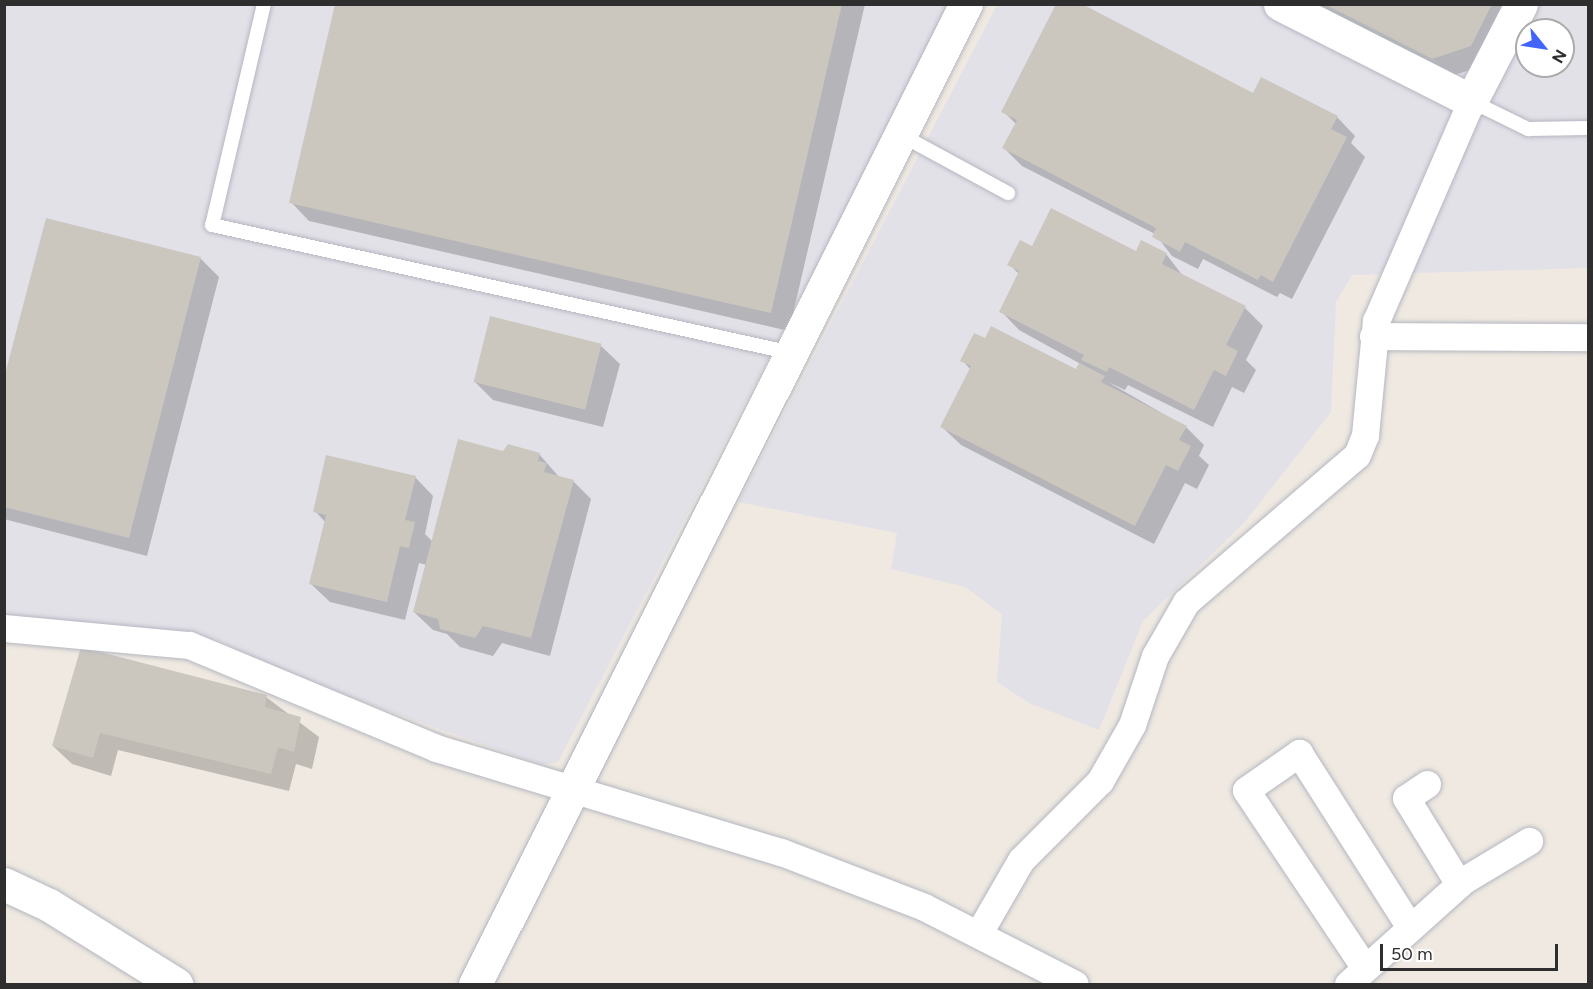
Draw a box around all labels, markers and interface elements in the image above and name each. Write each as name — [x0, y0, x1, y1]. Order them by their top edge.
north arrow — [1515, 18, 1575, 78]
text: N — [1548, 46, 1571, 66]
scale bar — [1383, 932, 1562, 970]
text: 50 m — [1391, 943, 1433, 965]

